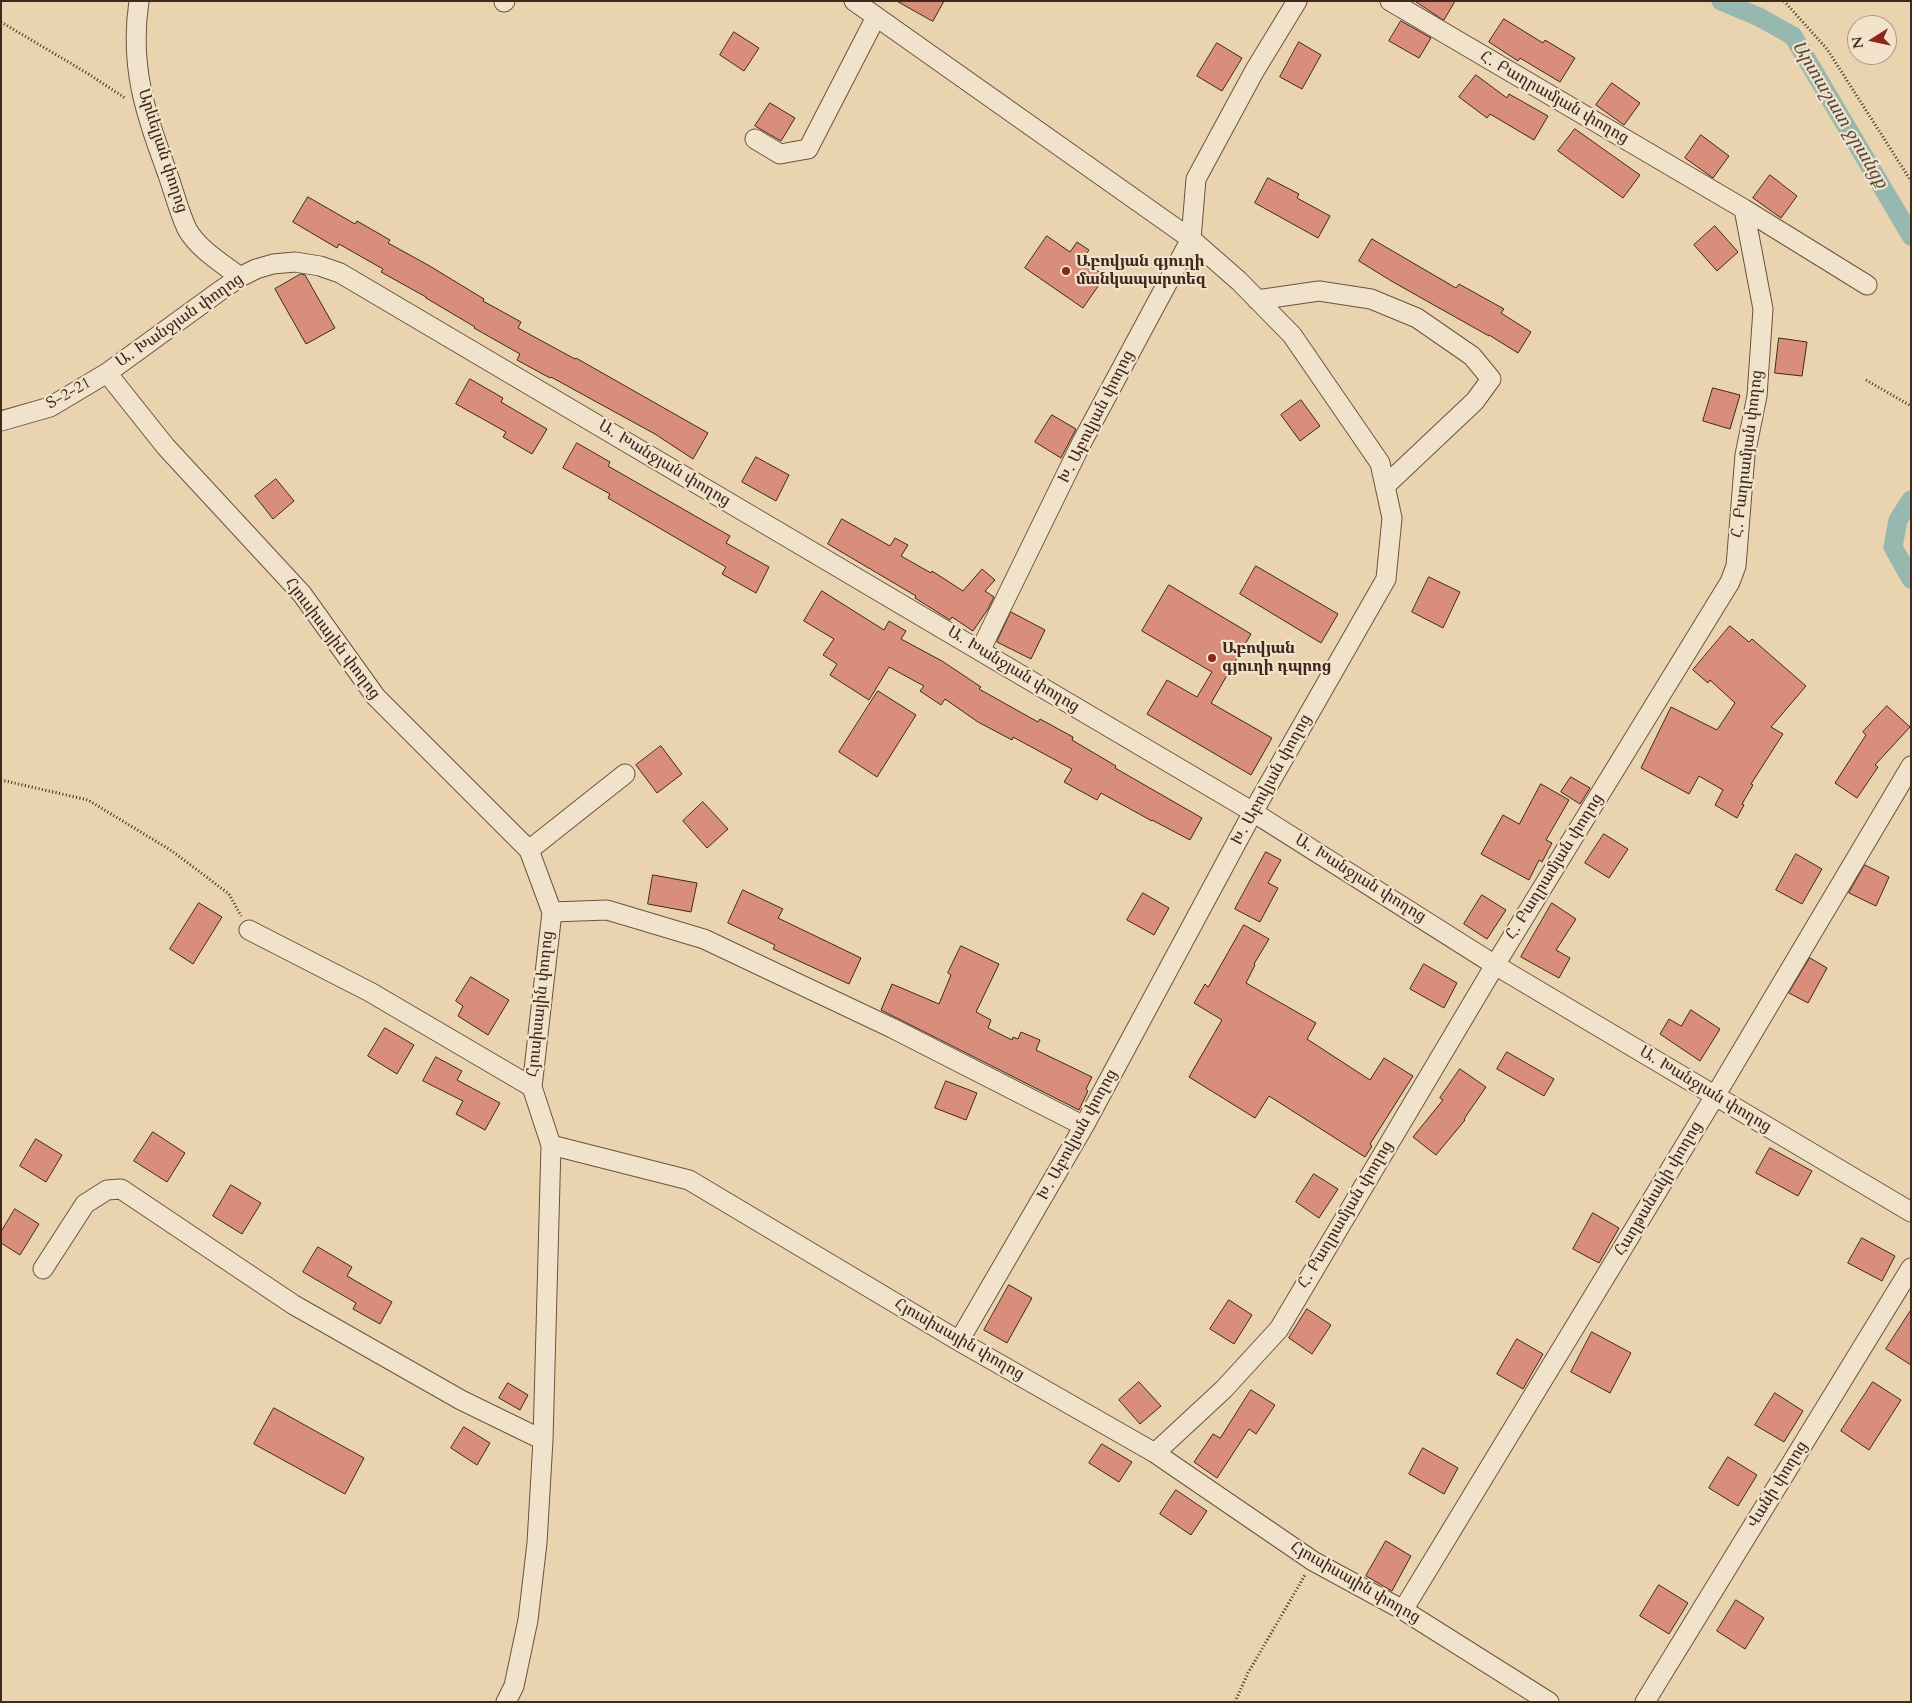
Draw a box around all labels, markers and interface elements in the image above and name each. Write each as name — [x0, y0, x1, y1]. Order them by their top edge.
north arrow — [1847, 15, 1897, 65]
text: N — [1847, 35, 1868, 50]
water label: Արտաշատ ջրանցք — [1786, 37, 1892, 193]
street label: Հ․ Բաղրամյան փողոց — [1476, 47, 1632, 149]
street label: Արևելյան փողոց — [133, 87, 191, 215]
place label: Աբովյան գյուղի մանկապարտեզ — [1076, 252, 1206, 290]
marker: Աբովյան գյուղի մանկապարտեզ — [1060, 265, 1072, 277]
street label: Ա․ Խանջյան փողոց — [113, 270, 247, 372]
street label: Խ․ Աբովյան փողոց — [1055, 347, 1139, 487]
street label: Հ․ Բաղրամյան փողոց — [1728, 369, 1768, 539]
street label: Տ-2-21 — [43, 374, 95, 414]
street label: Ա․ Խանջյան փողոց — [594, 417, 734, 511]
street label: Հյուսիսային փողոց — [280, 575, 384, 703]
street label: Ա․ Խանջյան փողոց — [943, 623, 1083, 717]
place label: Աբովյան գյուղի դպրոց — [1222, 639, 1332, 677]
marker: Աբովյան գյուղի դպրոց — [1206, 652, 1218, 664]
street label: Խ․ Աբովյան փողոց — [1228, 711, 1316, 849]
street label: Հ․ Բաղրամյան փողոց — [1502, 790, 1608, 944]
street label: Ա․ Խանջյան փողոց — [1291, 831, 1429, 927]
street label: Հյուսիսային փողոց — [524, 930, 558, 1078]
street label: Ա․ Խանջյան փողոց — [1635, 1043, 1775, 1137]
street label: Խ․ Աբովյան փողոց — [1034, 1066, 1122, 1204]
street label: Հաղթանակի փողոց — [1611, 1118, 1707, 1260]
street label: Հ․ Բաղրամյան փողոց — [1294, 1138, 1398, 1292]
street label: Հյուսիսային փողոց — [891, 1295, 1027, 1385]
street label: Վանի փողոց — [1744, 1438, 1812, 1532]
street label: Հյուսիսային փողոց — [1287, 1538, 1423, 1628]

